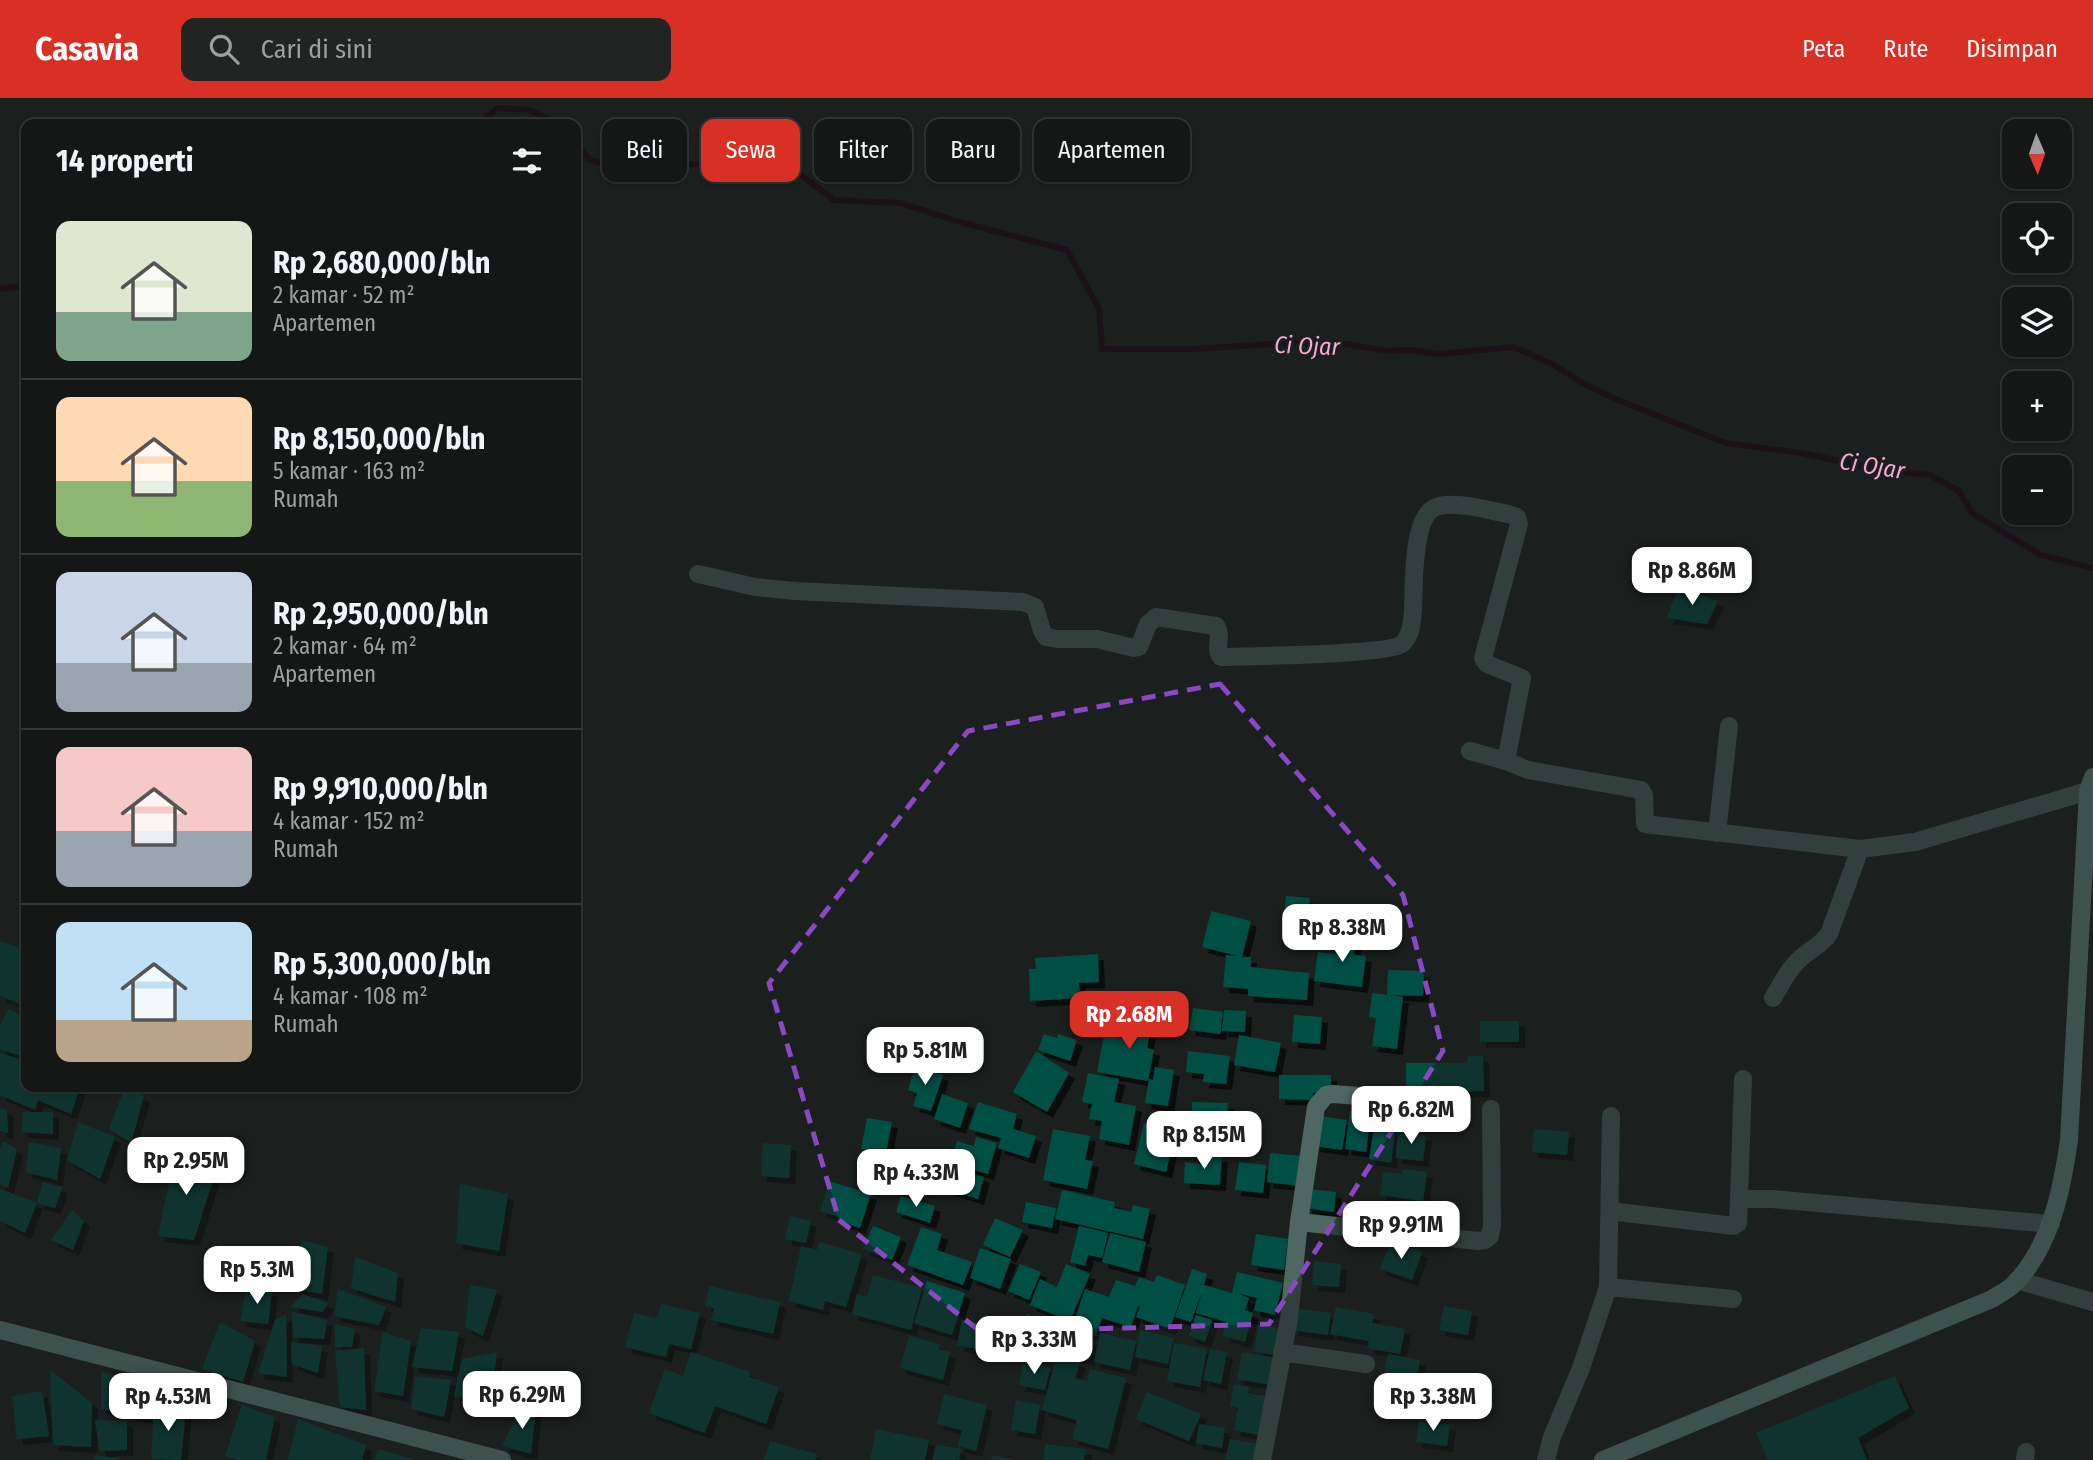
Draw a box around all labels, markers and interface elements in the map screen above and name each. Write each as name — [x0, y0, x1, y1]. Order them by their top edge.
search box — [181, 18, 671, 81]
text: Casavia — [35, 29, 139, 69]
icon: search — [205, 30, 243, 68]
text: Cari di sini — [261, 34, 373, 65]
text: Peta — [1802, 35, 1845, 63]
text: Rute — [1883, 35, 1928, 63]
text: Disimpan — [1966, 35, 2058, 63]
chip: Beli — [602, 119, 687, 182]
chip: Sewa — [701, 119, 800, 182]
chip: Filter — [814, 119, 912, 182]
chip: Baru — [926, 119, 1020, 182]
chip: Apartemen — [1034, 119, 1190, 182]
north arrow — [2002, 119, 2072, 189]
map controls — [2002, 119, 2072, 525]
icon: filters — [508, 142, 546, 180]
text: 14 properti — [56, 143, 194, 179]
button: locate — [2002, 203, 2072, 273]
text: Rp 2,680,000/bln — [273, 245, 490, 281]
icon: home — [112, 249, 196, 333]
text: 2 kamar · 52 m² — [273, 281, 415, 309]
button: layers — [2002, 287, 2072, 357]
text: Apartemen — [273, 309, 376, 337]
water label: Ci Ojar — [1274, 331, 1341, 361]
button: + — [2002, 371, 2072, 441]
text: Rp 8,150,000/bln — [273, 421, 486, 457]
icon: home — [112, 425, 196, 509]
water label: Ci Ojar — [1837, 447, 1907, 485]
button: − — [2002, 455, 2072, 525]
text: 5 kamar · 163 m² — [273, 457, 425, 485]
text: Rumah — [273, 485, 339, 513]
pin: Rp 8.86M — [1620, 547, 1764, 607]
text: Rp 8.86M — [1648, 556, 1736, 584]
text: Rp 2,950,000/bln — [273, 596, 489, 632]
icon: home — [112, 600, 196, 684]
text: 2 kamar · 64 m² — [273, 632, 417, 660]
text: Apartemen — [273, 660, 376, 688]
text: Rp 9,910,000/bln — [273, 771, 488, 807]
icon: home — [112, 775, 196, 859]
text: 4 kamar · 152 m² — [273, 807, 425, 835]
text: Rumah — [273, 835, 339, 863]
pin: Rp 8.38M — [1270, 904, 1414, 964]
text: Rp 8.38M — [1298, 913, 1386, 941]
text: Rp 5,300,000/bln — [273, 946, 491, 982]
icon: home — [112, 950, 196, 1034]
text: 4 kamar · 108 m² — [273, 982, 428, 1010]
pin: Rp 2.68M — [1057, 992, 1201, 1051]
text: Rp 2.68M — [1086, 1000, 1172, 1028]
text: Rumah — [273, 1010, 339, 1038]
pin: Rp 5.81M — [853, 1028, 997, 1087]
text: Rp 5.81M — [883, 1036, 967, 1064]
pin: Rp 6.82M — [1339, 1086, 1483, 1146]
text: Rp 6.82M — [1368, 1095, 1454, 1123]
pin: Rp 8.15M — [1132, 1112, 1276, 1171]
text: Rp 8.15M — [1163, 1120, 1245, 1148]
pin: Rp 2.95M — [114, 1138, 258, 1197]
text: Rp 2.95M — [143, 1146, 229, 1174]
pin: Rp 4.33M — [844, 1150, 988, 1209]
text: Rp 4.33M — [873, 1158, 959, 1186]
pin: Rp 9.91M — [1329, 1202, 1473, 1261]
text: Rp 9.91M — [1359, 1210, 1443, 1238]
pin: Rp 5.3M — [192, 1246, 322, 1306]
text: Rp 5.3M — [220, 1255, 294, 1283]
pin: Rp 3.33M — [962, 1316, 1106, 1376]
text: Rp 3.33M — [991, 1325, 1077, 1353]
pin: Rp 6.29M — [450, 1372, 594, 1431]
pin: Rp 4.53M — [96, 1374, 240, 1433]
pin: Rp 3.38M — [1361, 1374, 1505, 1433]
text: Rp 6.29M — [479, 1380, 565, 1408]
text: Rp 4.53M — [125, 1382, 211, 1410]
text: Rp 3.38M — [1390, 1382, 1476, 1410]

